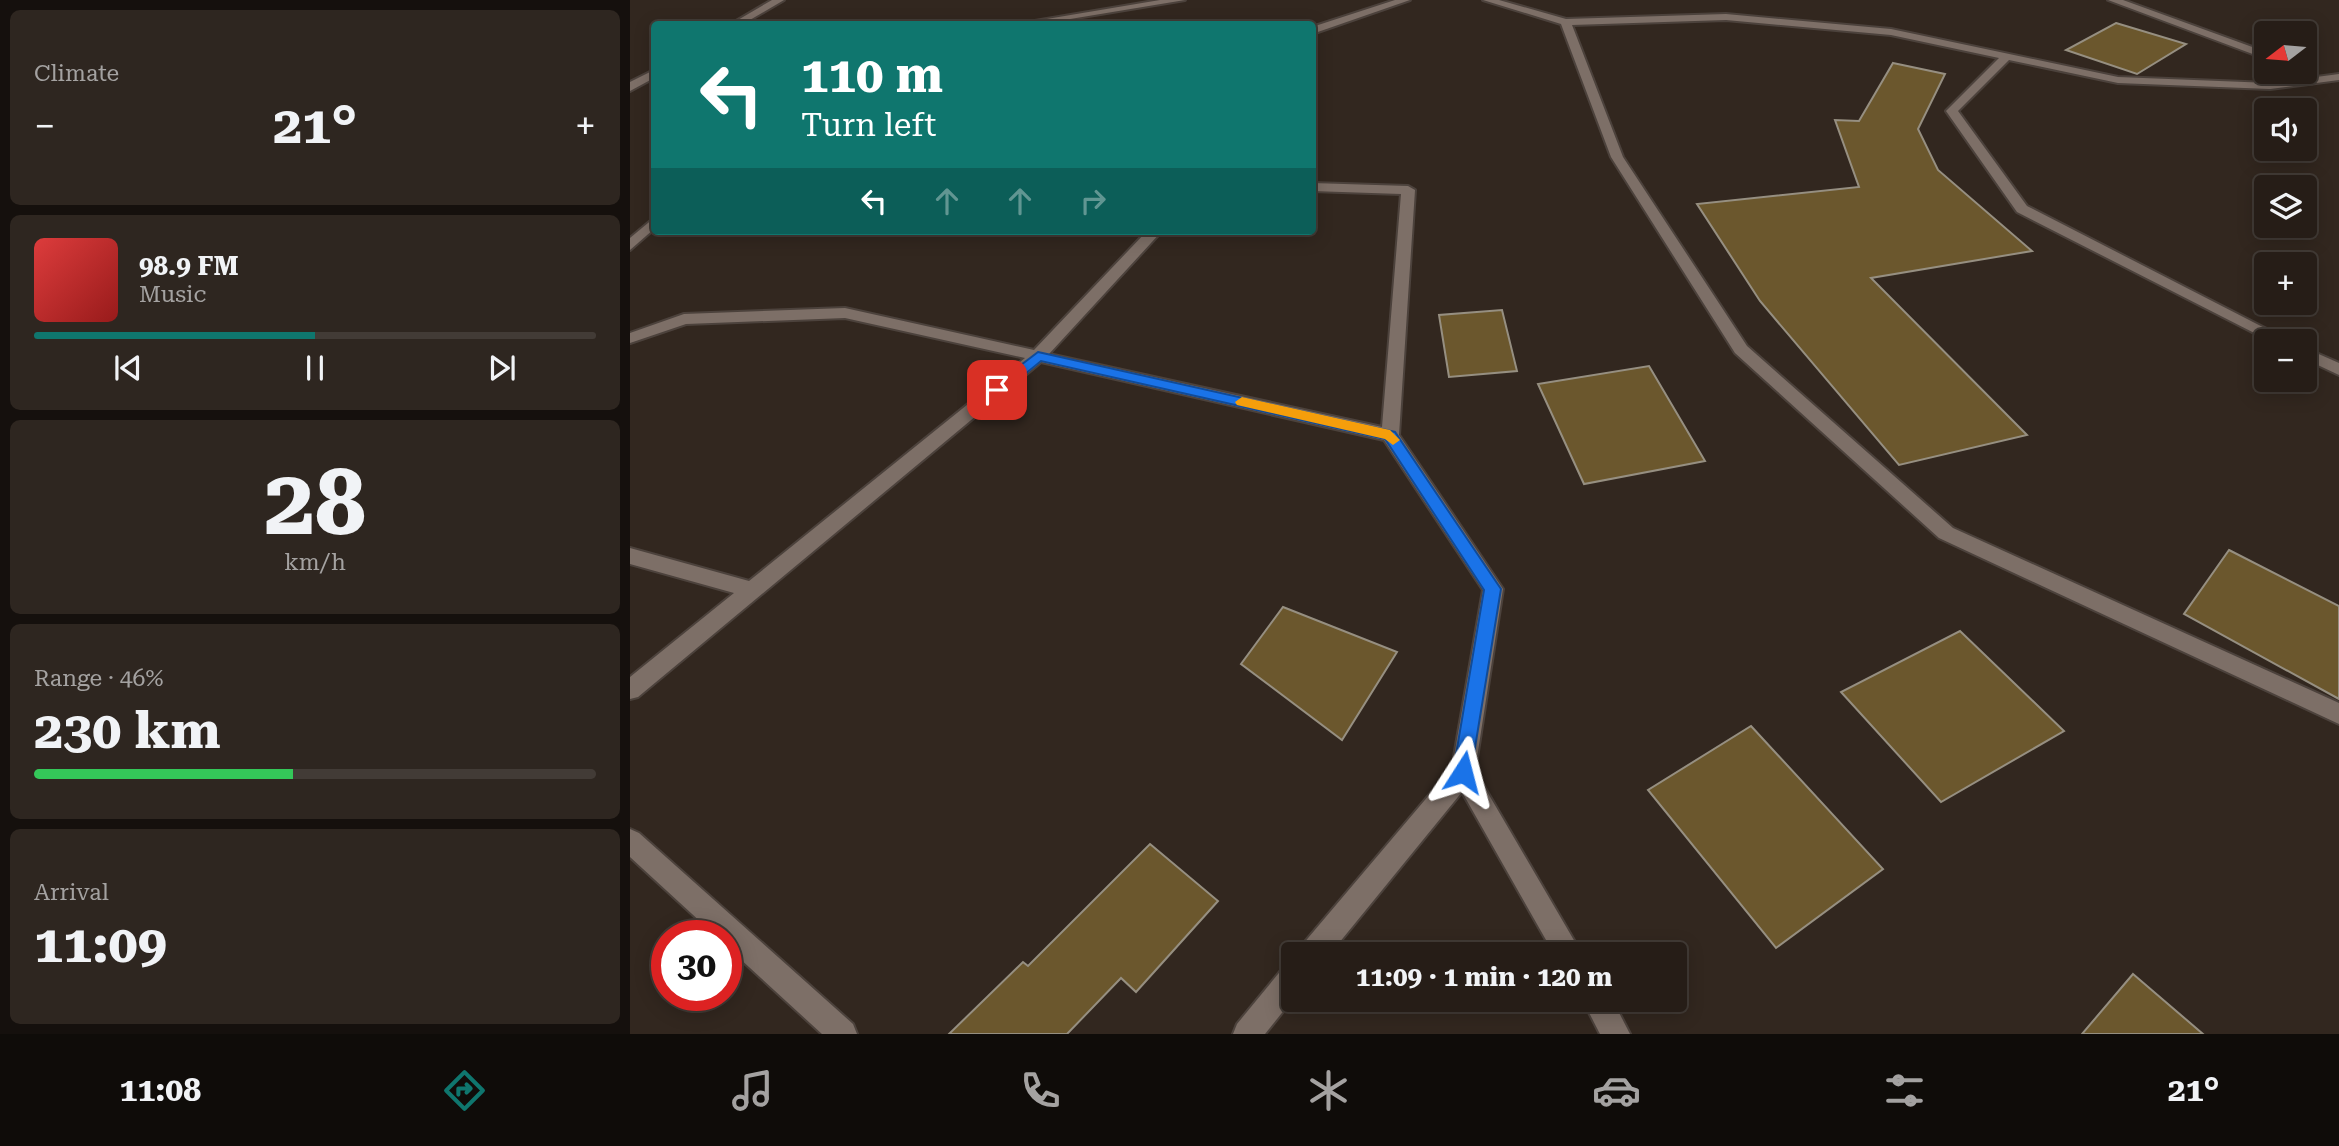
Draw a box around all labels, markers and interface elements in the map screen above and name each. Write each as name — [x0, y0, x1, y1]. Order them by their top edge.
north arrow — [2254, 21, 2317, 84]
map controls — [2254, 21, 2317, 392]
text: 110 m — [801, 47, 943, 104]
icon: left — [686, 49, 777, 140]
text: Climate — [34, 60, 119, 87]
text: 21° — [273, 95, 357, 156]
button: sound — [2254, 98, 2317, 161]
text: − — [34, 104, 55, 148]
text: + — [575, 104, 596, 148]
text: Turn left — [801, 106, 936, 144]
button: layers — [2254, 175, 2317, 238]
icon: left — [855, 182, 893, 220]
icon: ahead — [928, 182, 966, 220]
icon: ahead — [1001, 182, 1039, 220]
icon: right — [1074, 182, 1112, 220]
text: 98.9 FM — [139, 251, 239, 281]
button: + — [2254, 252, 2317, 315]
text: Music — [139, 281, 206, 308]
button: − — [2254, 329, 2317, 392]
icon: previous — [109, 349, 147, 387]
icon: pause — [296, 349, 334, 387]
icon: next — [483, 349, 521, 387]
pin — [967, 360, 1027, 420]
icon: arrive — [978, 371, 1016, 409]
text: 28 — [264, 450, 366, 556]
text: km/h — [284, 549, 346, 576]
text: Range · 46% — [34, 665, 163, 692]
text: 230 km — [34, 700, 221, 761]
position arrow — [1426, 735, 1500, 809]
text: Arrival — [34, 879, 109, 906]
text: 11:09 — [34, 914, 167, 975]
speed limit sign: 30 — [651, 920, 742, 1011]
text: 11:09 · 1 min · 120 m — [1356, 962, 1612, 992]
icon: directions — [440, 1066, 489, 1115]
icon: music — [728, 1066, 777, 1115]
icon: phone — [1016, 1066, 1065, 1115]
icon: climate — [1304, 1066, 1353, 1115]
icon: car — [1592, 1066, 1641, 1115]
icon: filters — [1880, 1066, 1929, 1115]
text: 11:08 — [119, 1071, 201, 1109]
text: 21° — [2168, 1071, 2220, 1109]

